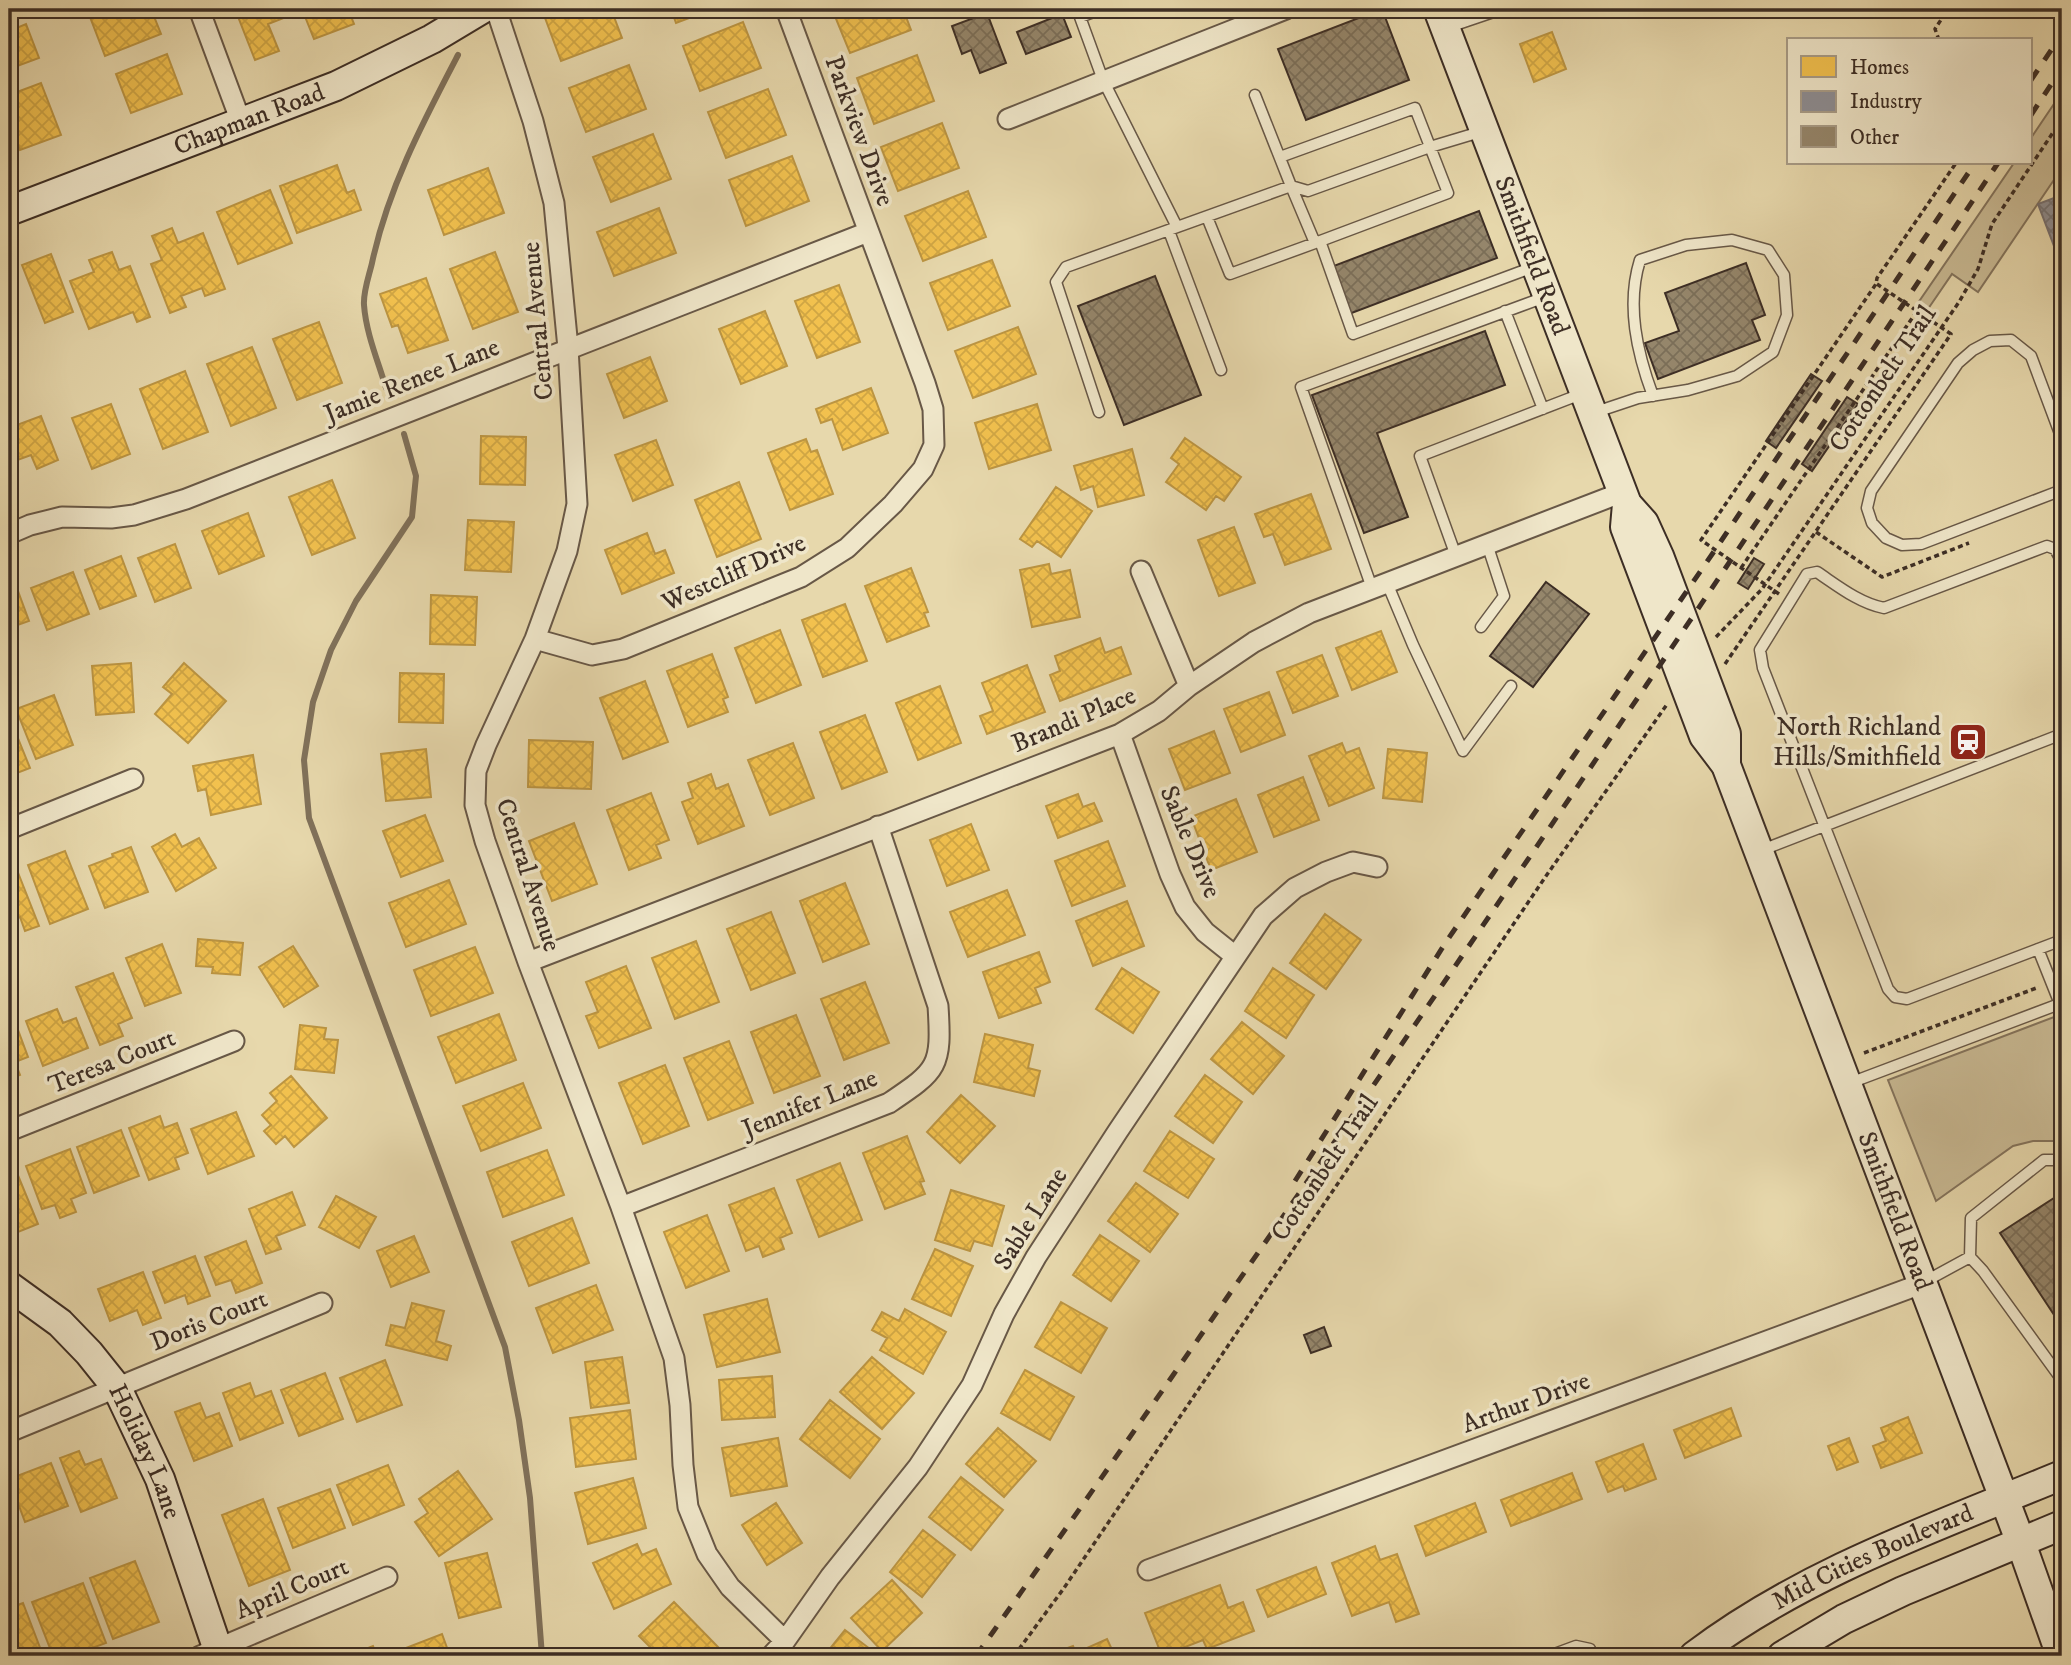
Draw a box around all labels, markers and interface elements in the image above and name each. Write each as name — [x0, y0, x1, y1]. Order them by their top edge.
legend — [1787, 38, 2032, 164]
street label: Parkview Drive — [817, 51, 901, 211]
text: Homes — [1850, 55, 1909, 81]
street label: Chapman Road — [169, 75, 329, 163]
text: Industry — [1850, 89, 1923, 115]
text: Other — [1850, 125, 1899, 151]
street label: Smithfield Road — [1487, 172, 1577, 340]
street label: Central Avenue — [515, 240, 561, 402]
street label: Cottonbelt Trail — [1822, 299, 1944, 459]
street label: Jamie Renee Lane — [318, 331, 504, 432]
street label: Westcliff Drive — [656, 527, 811, 620]
street label: Brandi Place — [1007, 679, 1141, 761]
place label: North Richland Hills/Smithfield — [1773, 711, 1941, 774]
station icon: North Richland Hills/Smithfield — [1947, 721, 1989, 763]
street label: Sable Drive — [1152, 781, 1228, 903]
street label: Central Avenue — [488, 794, 568, 956]
street label: Teresa Court — [44, 1022, 180, 1102]
street label: Jennifer Lane — [736, 1062, 882, 1147]
street label: Cottonbelt Trail — [1264, 1088, 1386, 1248]
street label: Smithfield Road — [1850, 1127, 1940, 1295]
street label: Sable Lane — [987, 1162, 1075, 1276]
street label: Doris Court — [146, 1283, 272, 1359]
street label: Arthur Drive — [1458, 1365, 1594, 1441]
street label: Holiday Lane — [101, 1378, 189, 1523]
street label: Mid Cities Boulevard — [1766, 1496, 1978, 1618]
street label: April Court — [230, 1550, 354, 1628]

